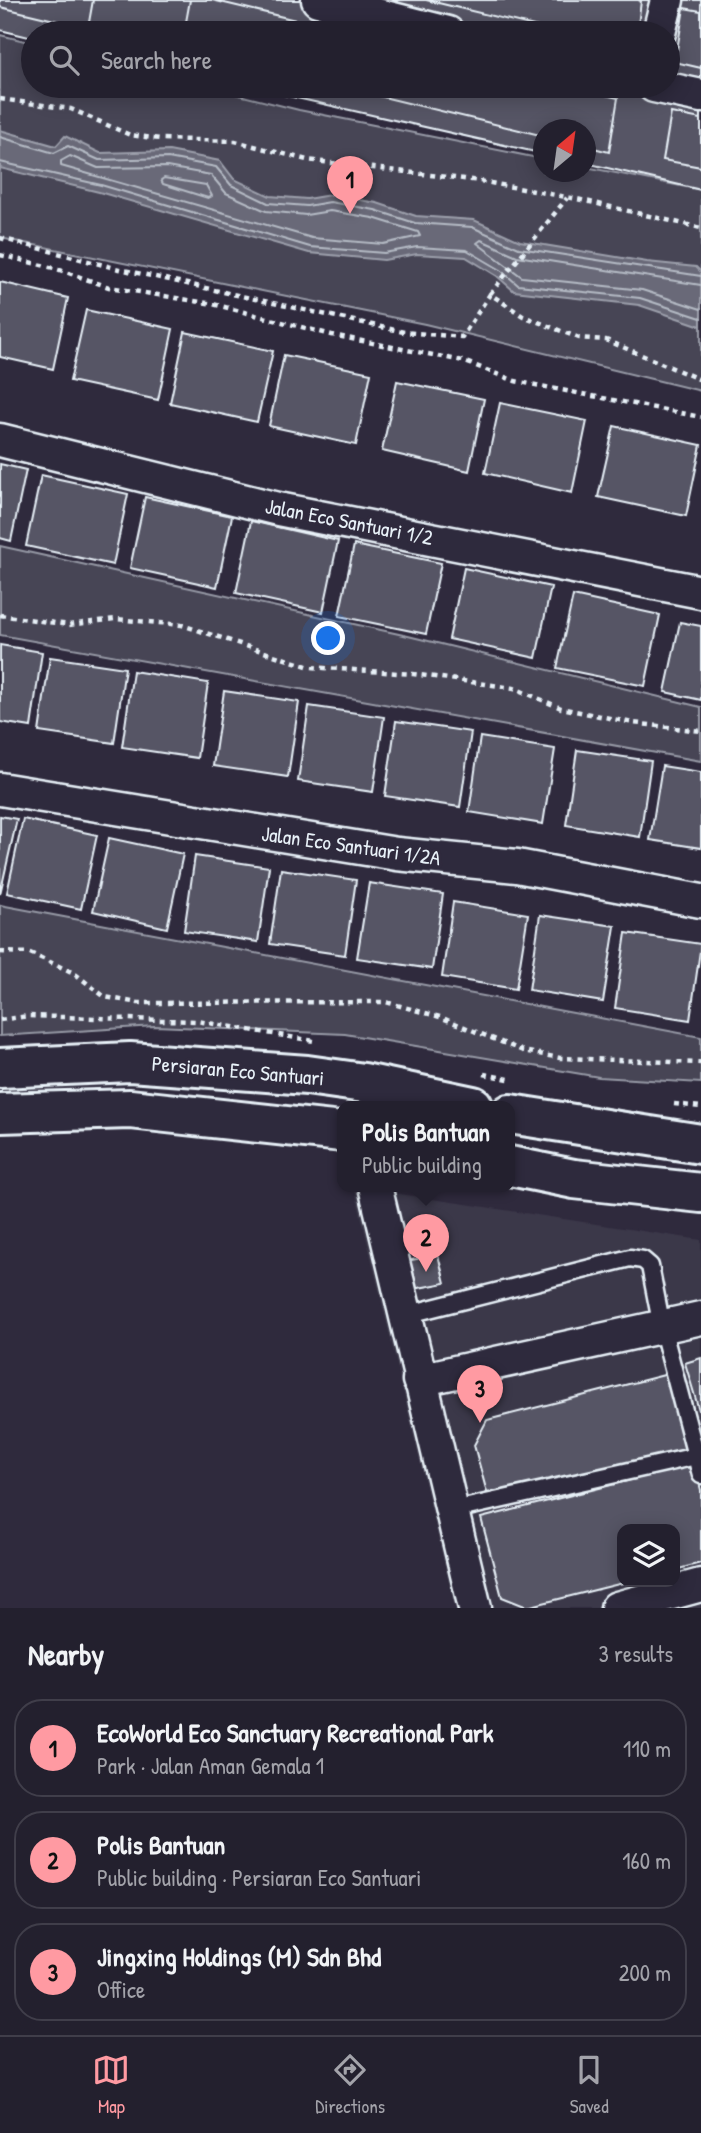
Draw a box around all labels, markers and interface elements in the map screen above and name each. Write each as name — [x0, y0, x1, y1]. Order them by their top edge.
search box — [21, 21, 680, 98]
icon: search — [45, 41, 83, 79]
text: Search here — [101, 42, 212, 77]
north arrow — [533, 119, 596, 182]
pin: 1 — [327, 156, 373, 214]
street label: Jalan Eco Santuari 1/2 — [263, 491, 435, 552]
your location — [311, 621, 345, 655]
street label: Jalan Eco Santuari 1/2A — [260, 819, 442, 872]
street label: Persiaran Eco Santuari — [151, 1049, 325, 1092]
popup — [337, 1101, 515, 1192]
text: Polis Bantuan — [362, 1114, 490, 1149]
text: Public building — [362, 1149, 482, 1180]
pin: 2 — [403, 1214, 449, 1272]
pin: 3 — [457, 1365, 503, 1423]
map controls — [617, 1524, 680, 1587]
button: layers — [617, 1524, 680, 1587]
text: Nearby — [28, 1634, 104, 1674]
text: 3 results — [598, 1638, 673, 1669]
text: EcoWorld Eco Sanctuary Recreational Park — [97, 1715, 494, 1750]
text: 1 — [49, 1733, 57, 1764]
text: 110 m — [623, 1733, 671, 1764]
text: Park · Jalan Aman Gemala 1 — [97, 1750, 324, 1781]
text: Polis Bantuan — [97, 1827, 225, 1862]
text: 2 — [48, 1845, 58, 1876]
text: 160 m — [622, 1845, 671, 1876]
text: Public building · Persiaran Eco Santuari — [97, 1862, 422, 1893]
text: Jingxing Holdings (M) Sdn Bhd — [97, 1939, 381, 1974]
text: 3 — [48, 1957, 58, 1988]
text: 200 m — [619, 1957, 671, 1988]
text: Office — [97, 1974, 145, 2005]
tab: Map — [92, 2051, 130, 2119]
tab: Directions — [315, 2051, 385, 2119]
tab: Saved — [570, 2051, 609, 2119]

